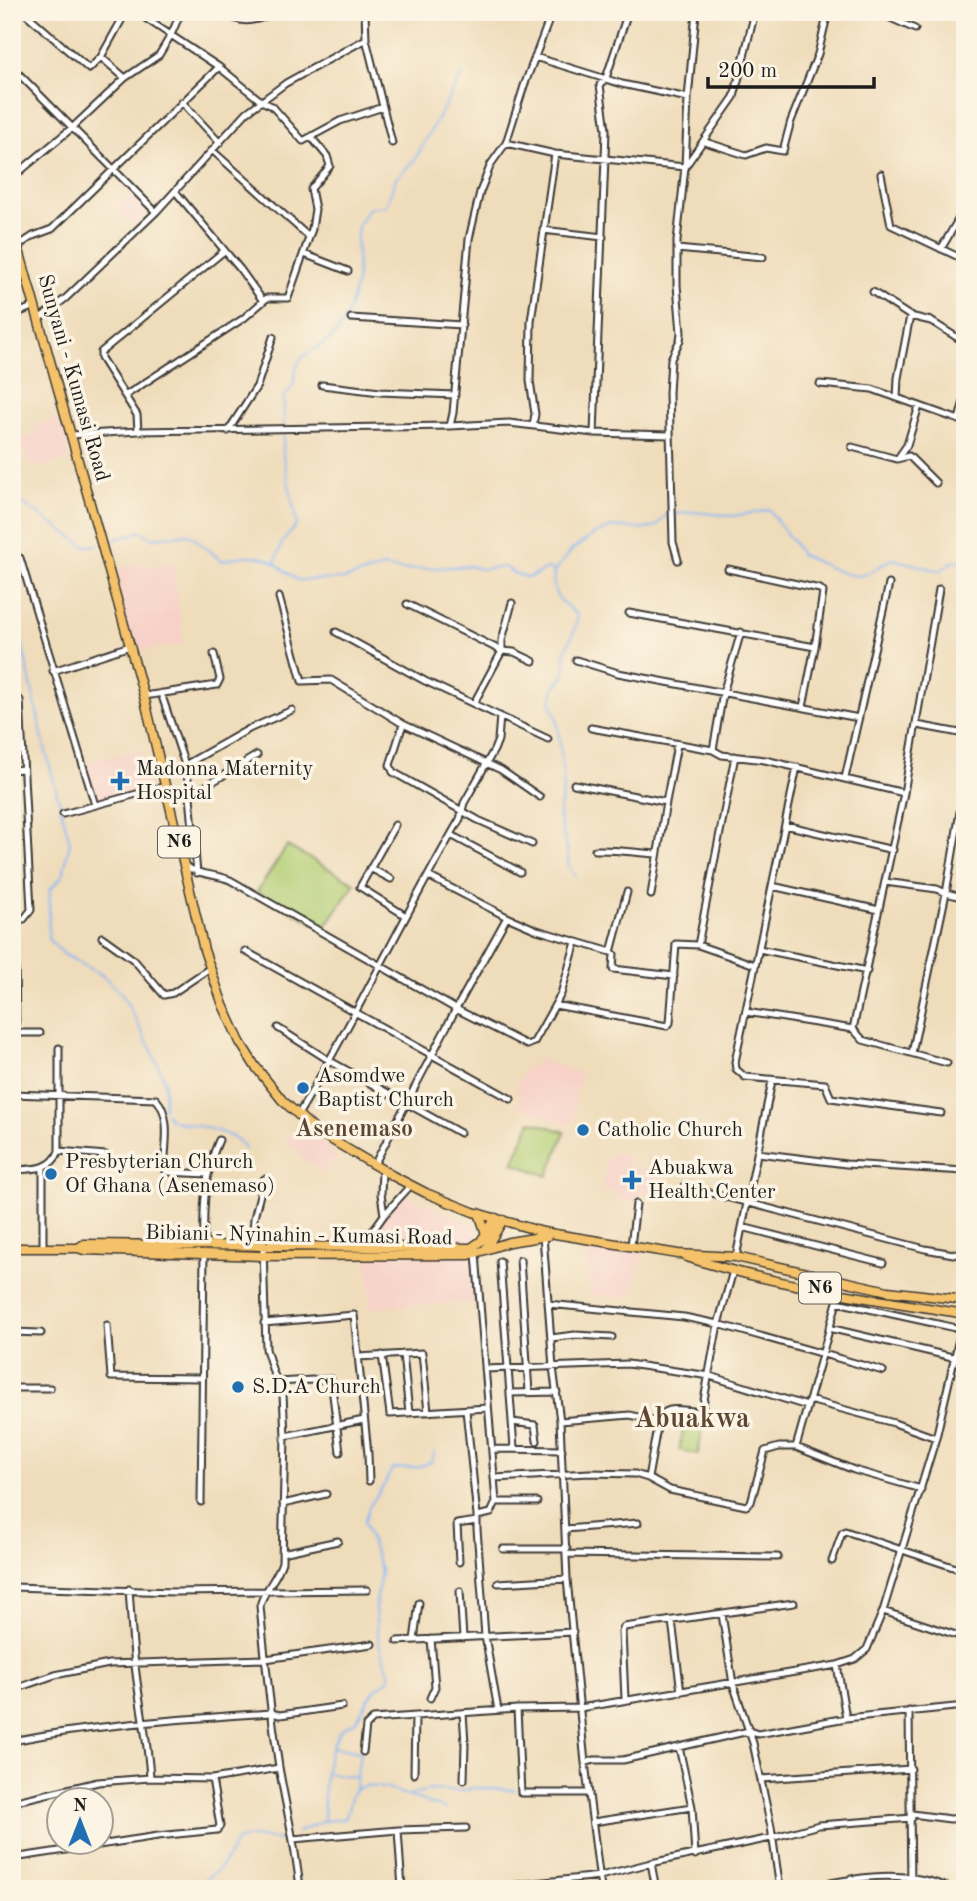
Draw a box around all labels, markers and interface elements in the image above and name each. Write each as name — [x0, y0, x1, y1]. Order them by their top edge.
scale bar — [708, 46, 874, 90]
text: 200 m — [718, 61, 777, 82]
street label: Sunyani - Kumasi Road — [33, 272, 113, 484]
place label: Madonna Maternity Hospital — [136, 759, 313, 804]
marker: Madonna Maternity Hospital — [110, 771, 130, 791]
road number: N6 — [158, 827, 200, 858]
place label: Asomdwe Baptist Church — [317, 1066, 454, 1111]
marker: Asomdwe Baptist Church — [295, 1080, 311, 1096]
district label: Asenemaso — [295, 1118, 413, 1142]
place label: Catholic Church — [597, 1120, 743, 1141]
marker: Catholic Church — [575, 1122, 591, 1138]
place label: Presbyterian Church Of Ghana (Asenemaso) — [65, 1152, 275, 1197]
place label: Abuakwa Health Center — [648, 1158, 776, 1203]
marker: Presbyterian Church Of Ghana (Asenemaso) — [43, 1166, 59, 1182]
marker: Abuakwa Health Center — [622, 1170, 642, 1190]
street label: Bibiani - Nyinahin - Kumasi Road — [145, 1223, 453, 1249]
road number: N6 — [799, 1272, 841, 1304]
place label: S.D.A Church — [252, 1377, 381, 1398]
marker: S.D.A Church — [230, 1379, 246, 1395]
district label: Abuakwa — [634, 1406, 750, 1434]
north arrow — [46, 1786, 116, 1856]
text: N — [73, 1797, 88, 1816]

